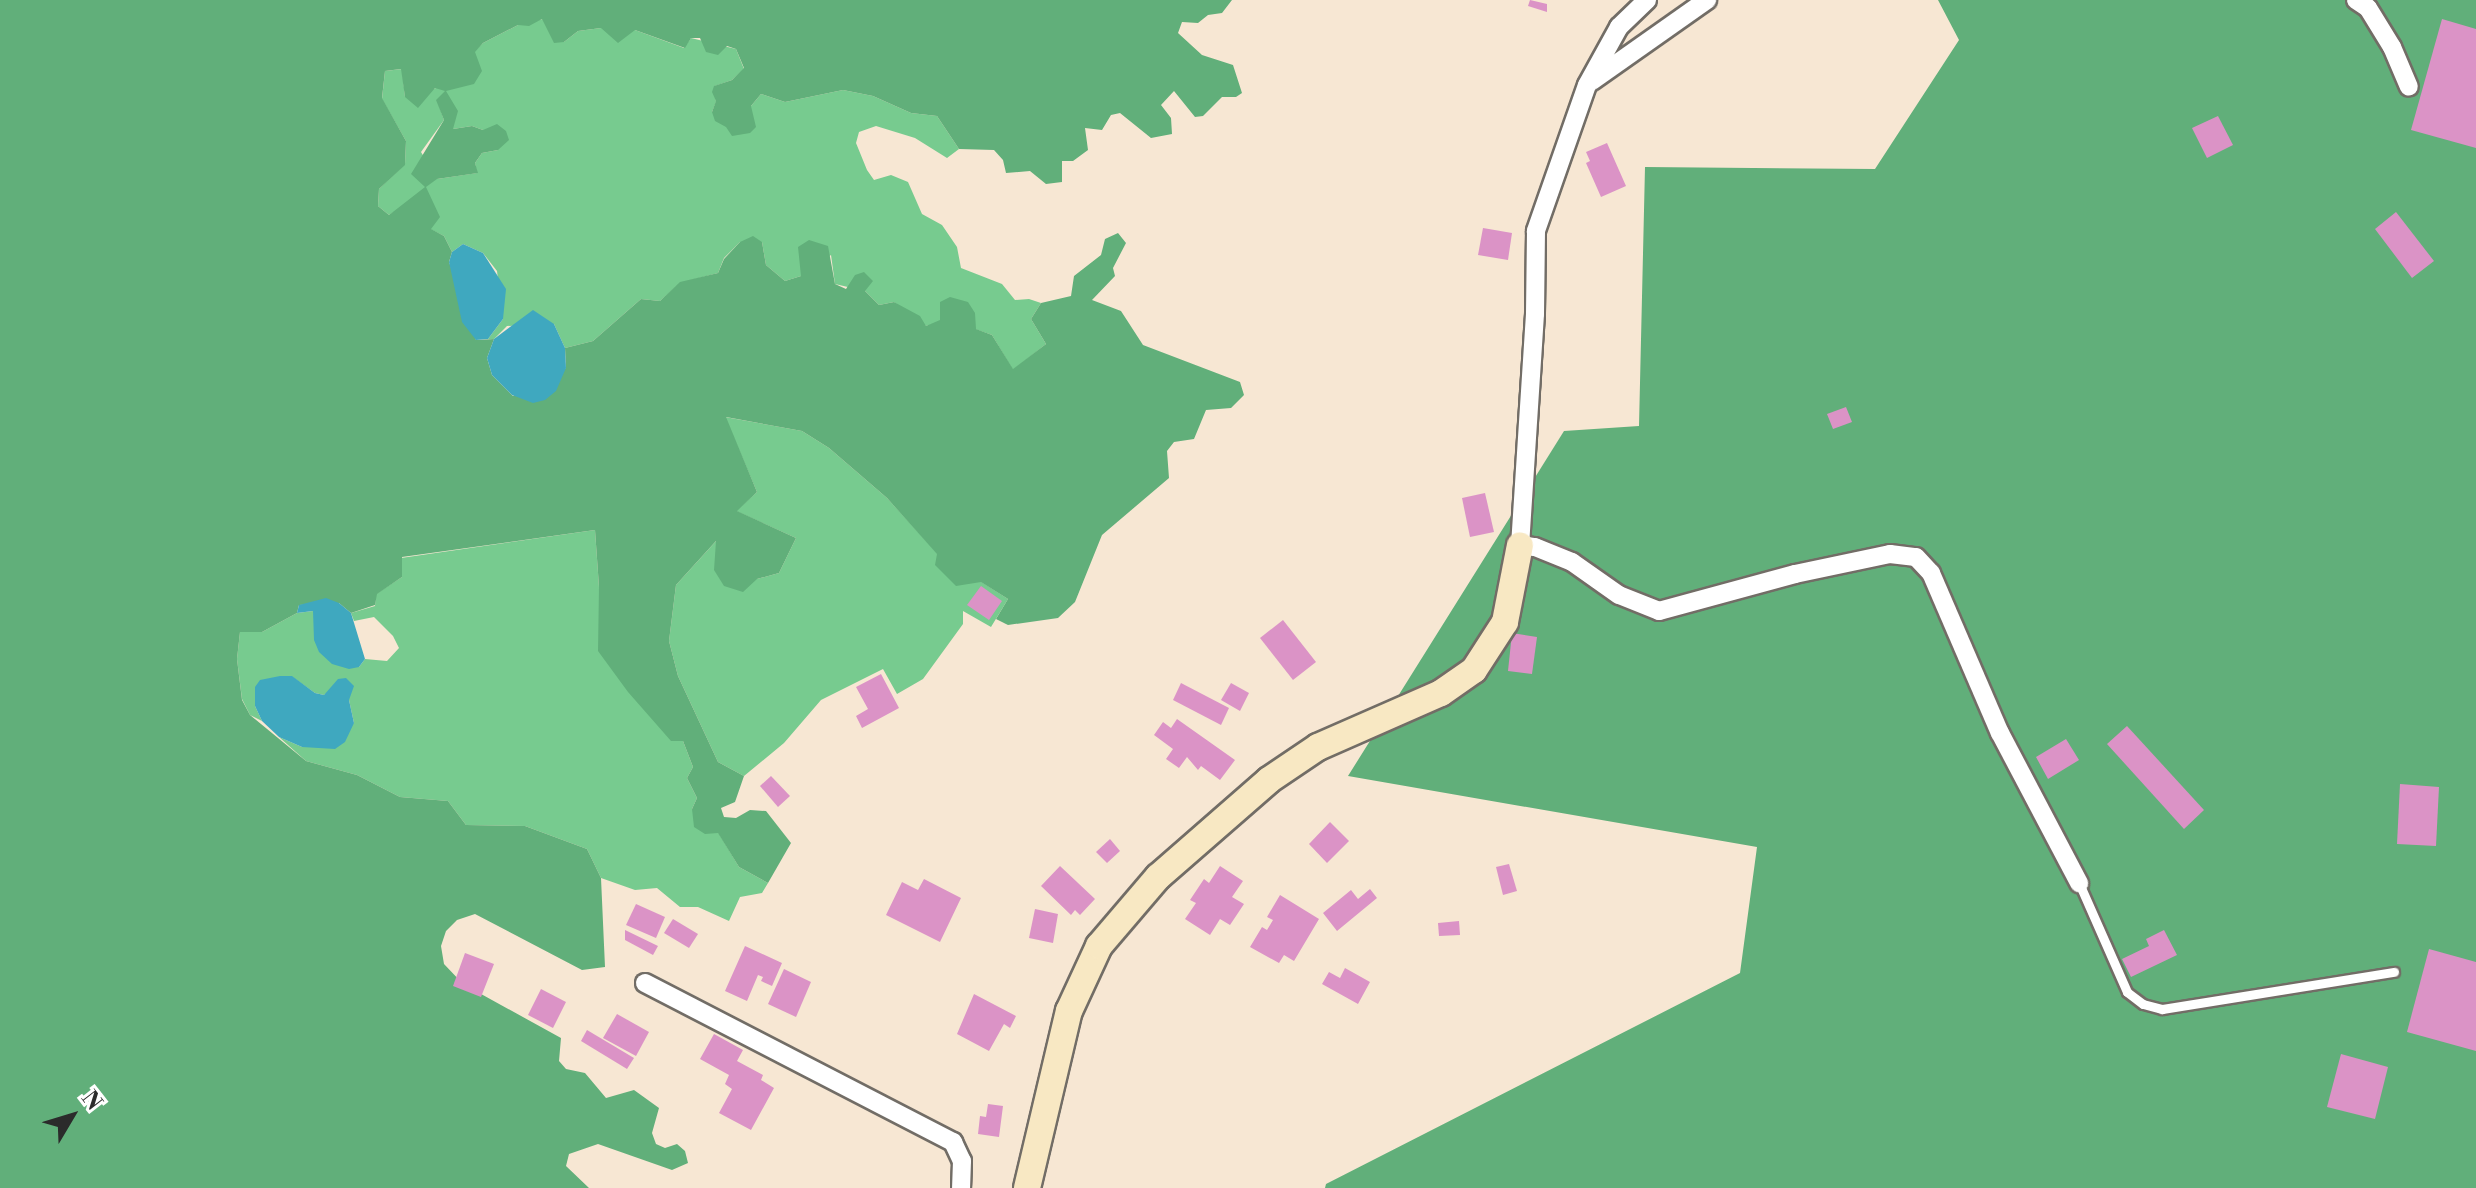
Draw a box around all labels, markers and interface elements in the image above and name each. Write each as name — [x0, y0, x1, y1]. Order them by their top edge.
north arrow — [32, 1076, 112, 1156]
text: N — [75, 1086, 107, 1116]

